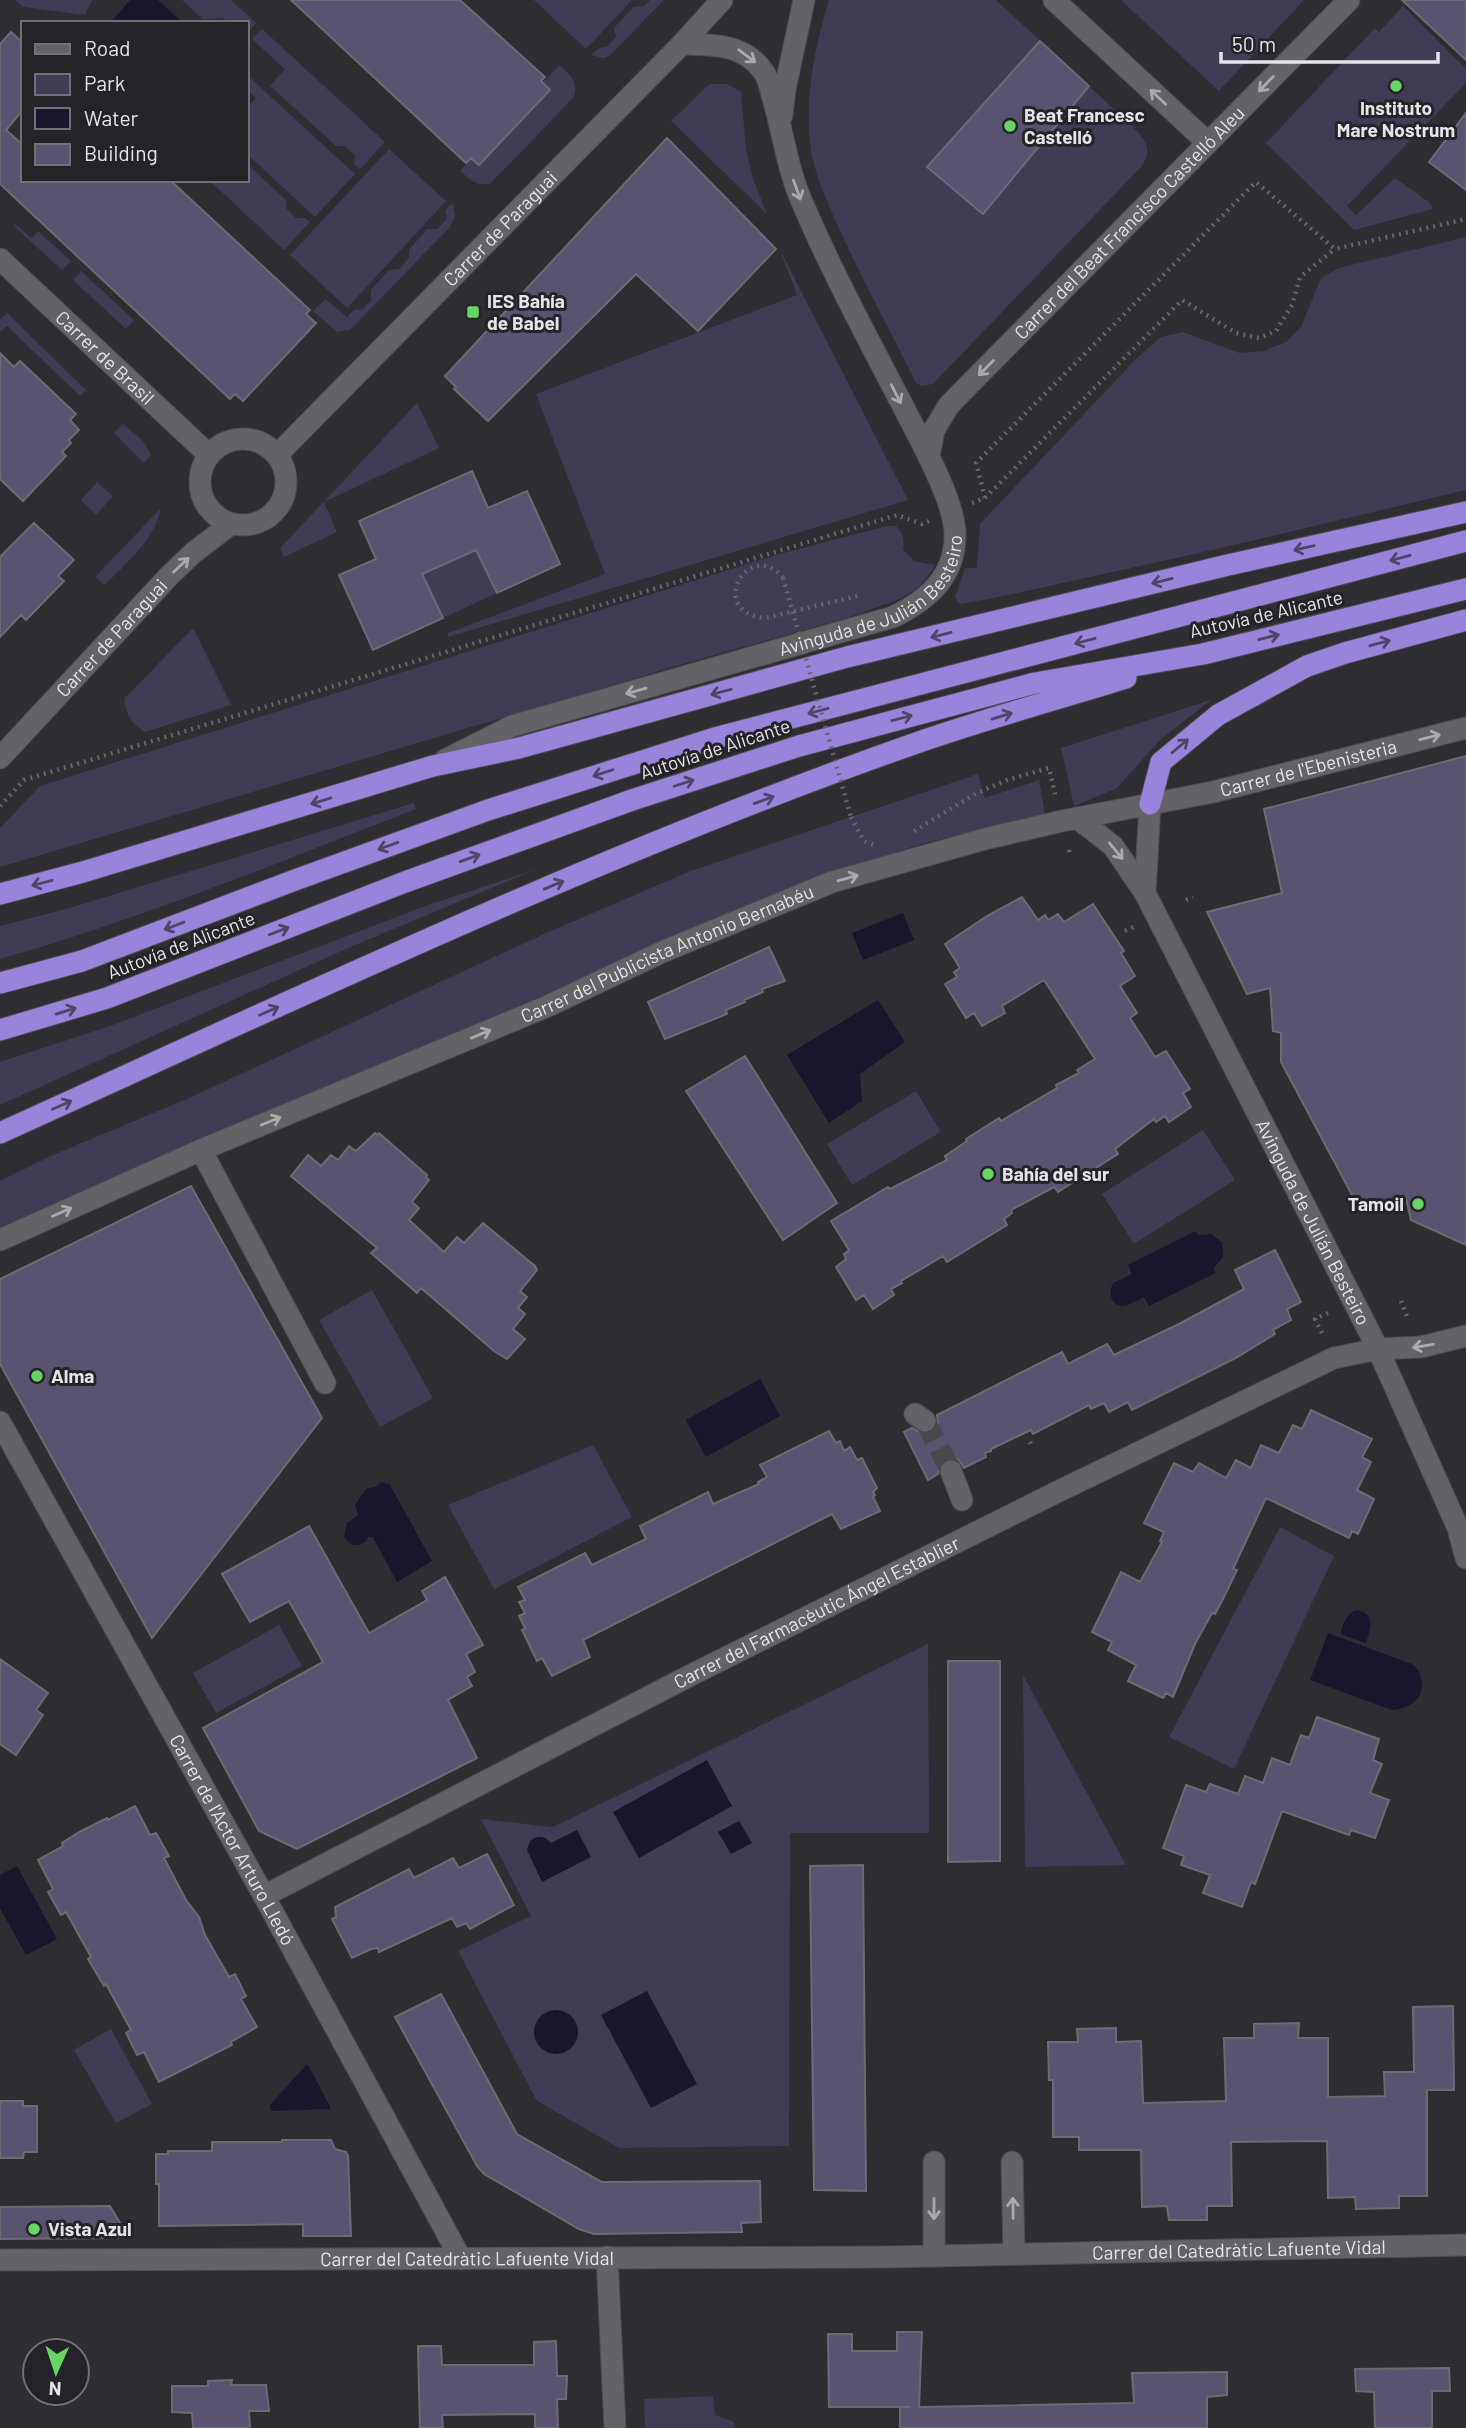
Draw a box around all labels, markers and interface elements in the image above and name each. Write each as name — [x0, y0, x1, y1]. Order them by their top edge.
legend — [21, 21, 248, 182]
scale bar — [1221, 21, 1438, 65]
text: 50 m — [1232, 31, 1276, 56]
text: Road — [84, 35, 130, 60]
one-way arrow — [737, 49, 756, 63]
text: Park — [84, 70, 125, 95]
one-way arrow — [1258, 75, 1275, 92]
marker: Instituto Mare Nostrum — [1388, 78, 1404, 94]
one-way arrow — [1149, 89, 1167, 105]
place label: Instituto Mare Nostrum — [1337, 96, 1455, 141]
street label: Carrer del Beat Francisco Castelló Aleu — [1009, 101, 1249, 343]
place label: Beat Francesc Castelló — [1024, 103, 1145, 148]
text: Water — [84, 105, 139, 130]
marker: Beat Francesc Castelló — [1002, 118, 1018, 134]
text: Building — [84, 140, 158, 165]
street label: Carrer de Paraguai — [438, 166, 562, 291]
one-way arrow — [792, 178, 804, 200]
place label: IES Bahía de Babel — [487, 289, 565, 334]
marker: IES Bahía de Babel — [465, 304, 481, 320]
street label: Carrer de Brasil — [51, 305, 160, 409]
one-way arrow — [978, 359, 995, 376]
one-way arrow — [890, 383, 904, 404]
street label: Avinguda de Julián Besteiro — [776, 534, 966, 660]
one-way arrow — [1293, 542, 1316, 555]
one-way arrow — [1389, 552, 1412, 565]
one-way arrow — [172, 557, 190, 573]
street label: Carrer de Paraguai — [51, 574, 172, 701]
one-way arrow — [1151, 575, 1174, 588]
street label: Autovía de Alicante — [1187, 585, 1345, 642]
one-way arrow — [930, 629, 953, 642]
one-way arrow — [1258, 630, 1280, 643]
one-way arrow — [1074, 635, 1097, 648]
one-way arrow — [1368, 636, 1391, 649]
one-way arrow — [625, 685, 647, 698]
one-way arrow — [710, 687, 732, 700]
one-way arrow — [807, 705, 830, 718]
one-way arrow — [991, 709, 1013, 722]
one-way arrow — [890, 711, 913, 724]
street label: Autovía de Alicante — [637, 713, 793, 784]
one-way arrow — [1419, 730, 1441, 743]
street label: Carrer de l'Ebenisteria — [1217, 734, 1399, 801]
one-way arrow — [1171, 738, 1189, 754]
one-way arrow — [592, 768, 614, 781]
one-way arrow — [673, 776, 695, 789]
one-way arrow — [753, 792, 775, 805]
one-way arrow — [311, 795, 333, 808]
one-way arrow — [377, 841, 399, 853]
one-way arrow — [1108, 842, 1123, 860]
one-way arrow — [458, 851, 480, 864]
one-way arrow — [837, 870, 859, 883]
one-way arrow — [31, 877, 54, 890]
one-way arrow — [542, 878, 564, 891]
street label: Carrer del Publicista Antonio Bernabéu — [517, 879, 817, 1027]
street label: Autovía de Alicante — [104, 906, 258, 983]
one-way arrow — [164, 920, 186, 933]
one-way arrow — [267, 924, 289, 937]
one-way arrow — [54, 1004, 76, 1017]
one-way arrow — [258, 1004, 279, 1017]
one-way arrow — [470, 1027, 492, 1040]
one-way arrow — [51, 1098, 72, 1111]
one-way arrow — [260, 1114, 281, 1127]
street label: Avinguda de Julián Besteiro — [1252, 1115, 1376, 1328]
place label: Bahía del sur — [1002, 1162, 1110, 1185]
marker: Bahía del sur — [980, 1166, 996, 1182]
place label: Tamoil — [1348, 1192, 1404, 1215]
marker: Tamoil — [1410, 1196, 1426, 1212]
one-way arrow — [51, 1205, 73, 1218]
one-way arrow — [1412, 1339, 1434, 1352]
place label: Alma — [51, 1364, 94, 1387]
marker: Alma — [29, 1368, 45, 1384]
street label: Carrer del Farmacèutic Ángel Establier — [669, 1531, 963, 1693]
street label: Carrer de l'Actor Arturo Lledó — [165, 1730, 300, 1949]
one-way arrow — [927, 2197, 941, 2220]
one-way arrow — [1006, 2197, 1020, 2220]
place label: Vista Azul — [48, 2217, 132, 2240]
marker: Vista Azul — [26, 2221, 42, 2237]
street label: Carrer del Catedràtic Lafuente Vidal — [1092, 2235, 1386, 2264]
street label: Carrer del Catedràtic Lafuente Vidal — [320, 2246, 614, 2270]
north arrow — [21, 2337, 91, 2407]
text: N — [48, 2378, 62, 2401]

